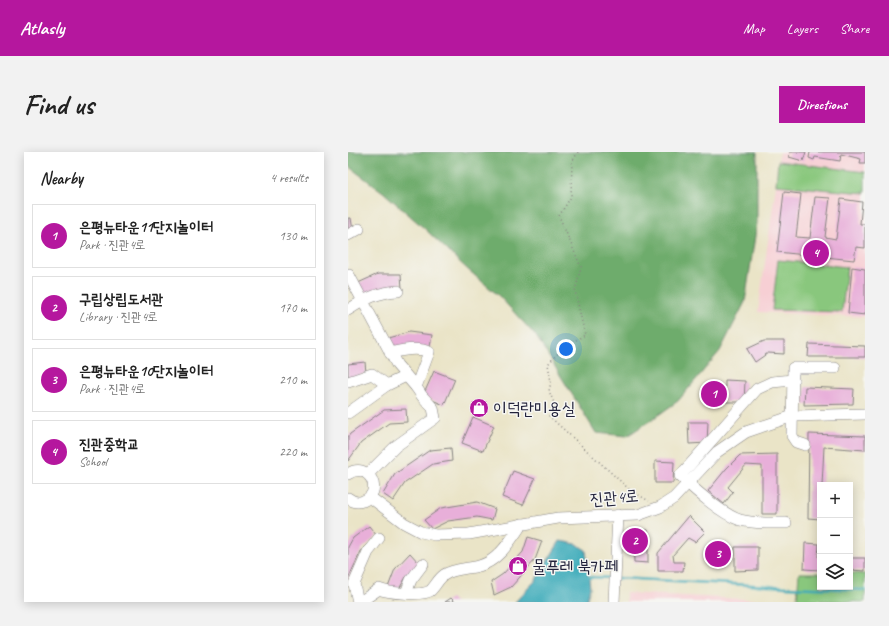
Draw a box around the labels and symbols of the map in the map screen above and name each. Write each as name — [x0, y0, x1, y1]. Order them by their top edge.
pin: 4 — [803, 238, 829, 268]
your location — [556, 339, 576, 359]
pin: 1 — [701, 379, 727, 409]
shop icon: 이덕란미용실 — [468, 397, 490, 419]
place label: 이덕란미용실 — [493, 398, 575, 419]
street label: 진관4로 — [589, 485, 639, 510]
pin: 2 — [622, 526, 648, 556]
pin: 3 — [705, 539, 731, 569]
shop icon: 물푸레 북카페 — [507, 555, 529, 577]
place label: 물푸레 북카페 — [532, 556, 618, 577]

